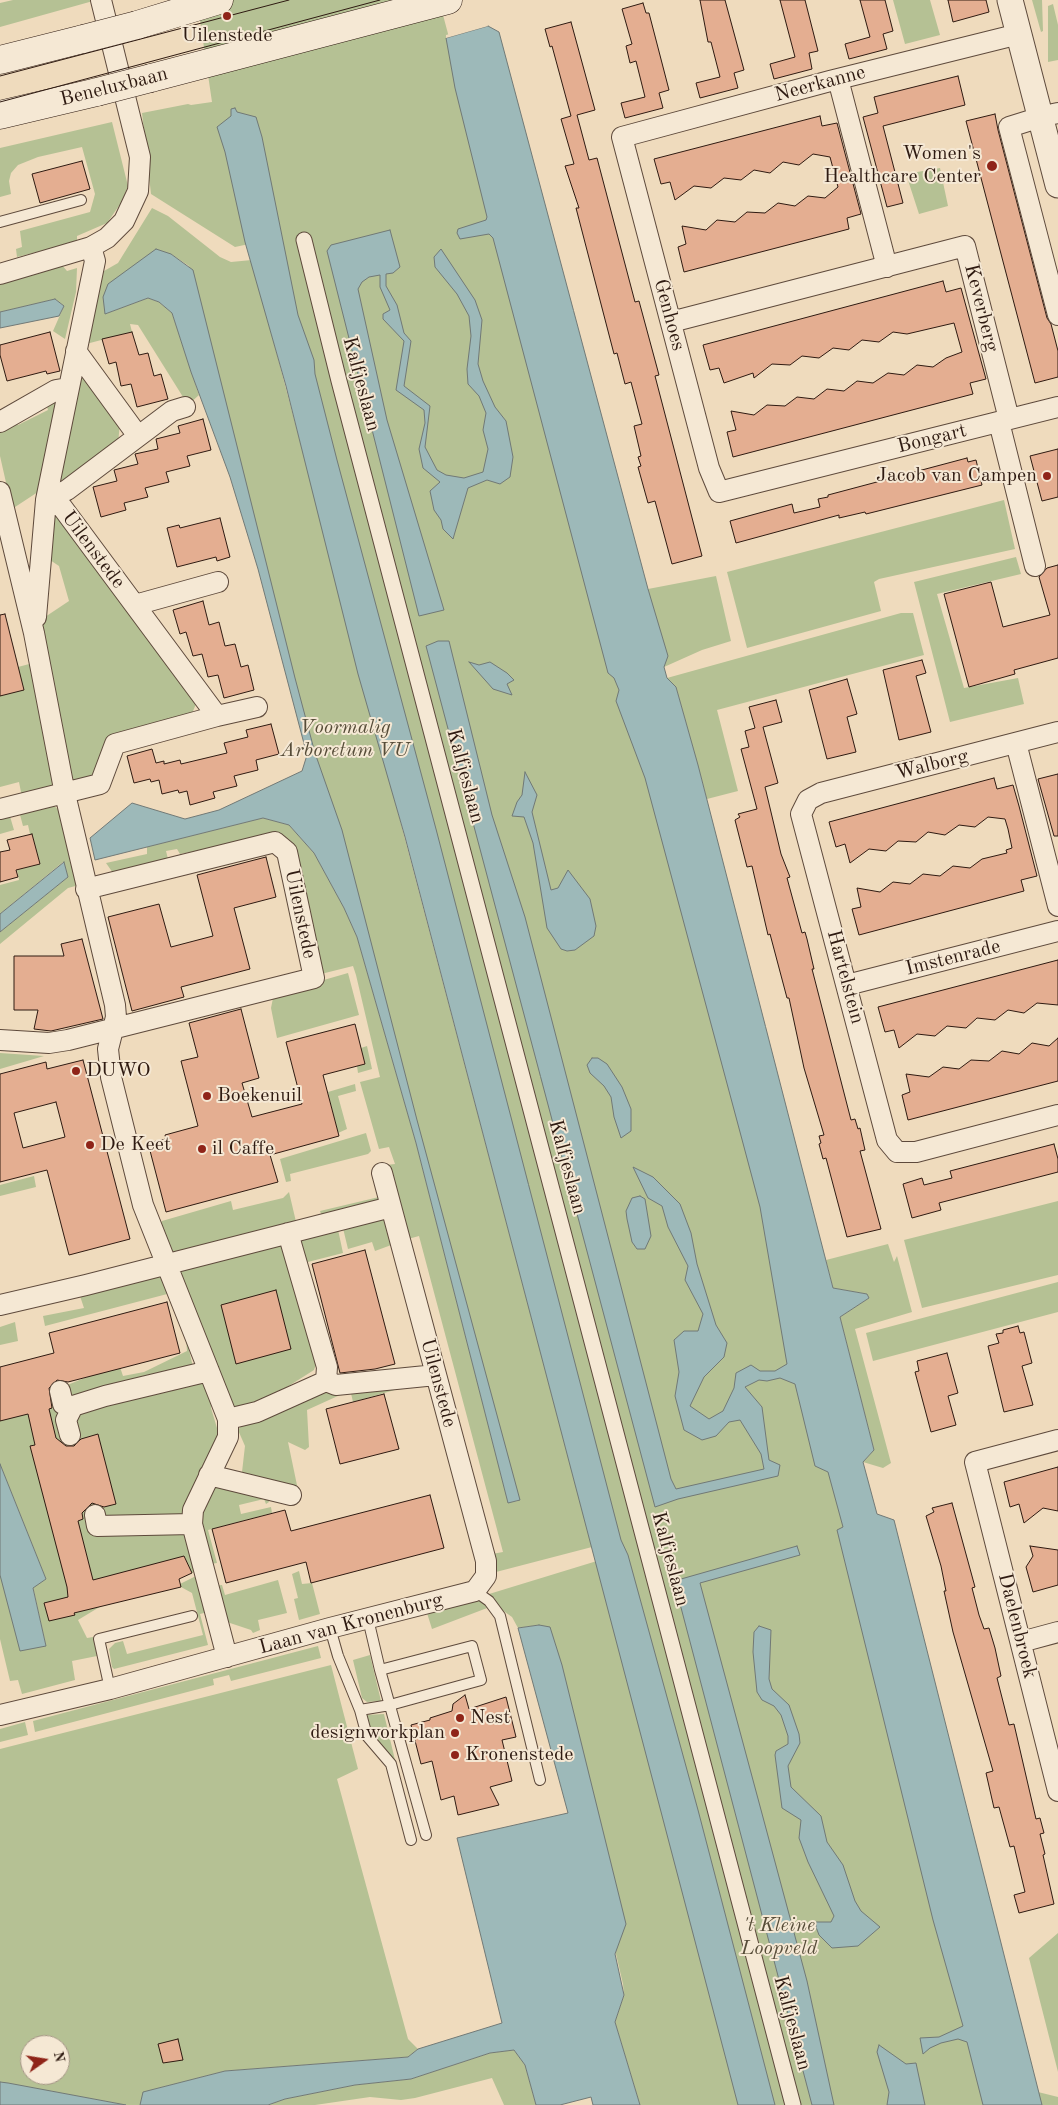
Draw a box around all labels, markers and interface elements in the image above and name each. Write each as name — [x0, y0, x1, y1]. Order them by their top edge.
marker: Uilenstede — [221, 10, 233, 22]
place label: Uilenstede — [182, 24, 272, 48]
street label: Neerkanne — [772, 60, 868, 108]
street label: Beneluxbaan — [58, 62, 170, 112]
place label: Women's Healthcare Center — [823, 142, 981, 189]
marker: Women's Healthcare Center — [985, 159, 999, 173]
street label: Keverberg — [958, 262, 1004, 354]
street label: Genhoes — [648, 277, 690, 353]
street label: Kalfjeslaan — [337, 334, 385, 434]
street label: Bongart — [895, 419, 969, 459]
place label: Jacob van Campen — [876, 464, 1037, 488]
marker: Jacob van Campen — [1041, 470, 1053, 482]
street label: Uilenstede — [56, 506, 130, 594]
park label: Voormalig Arboretum VU — [280, 716, 410, 763]
street label: Kalfjeslaan — [441, 726, 489, 826]
street label: Walborg — [893, 744, 971, 786]
street label: Uilenstede — [279, 867, 321, 961]
street label: Hartelstein — [821, 927, 869, 1027]
street label: Imstenrade — [903, 935, 1003, 981]
place label: DUWO — [86, 1059, 150, 1083]
marker: DUWO — [70, 1065, 82, 1077]
place label: Boekenuil — [217, 1084, 302, 1108]
marker: Boekenuil — [201, 1090, 213, 1102]
street label: Kalfjeslaan — [543, 1117, 591, 1217]
place label: De Keet — [100, 1133, 171, 1157]
place label: il Caffe — [212, 1137, 274, 1161]
marker: De Keet — [84, 1139, 96, 1151]
marker: il Caffe — [196, 1143, 208, 1155]
street label: Uilenstede — [415, 1336, 461, 1430]
street label: Kalfjeslaan — [646, 1509, 694, 1609]
street label: Daelenbroek — [992, 1571, 1042, 1681]
street label: Laan van Kronenburg — [256, 1588, 446, 1660]
place label: Nest — [470, 1706, 510, 1730]
marker: Nest — [454, 1712, 466, 1724]
place label: designworkplan — [310, 1721, 445, 1745]
marker: designworkplan — [449, 1727, 461, 1739]
place label: Kronenstede — [465, 1743, 574, 1767]
marker: Kronenstede — [449, 1749, 461, 1761]
park label: 't Kleine Loopveld — [741, 1914, 817, 1961]
street label: Kalfjeslaan — [768, 1973, 816, 2073]
north arrow — [20, 2035, 70, 2085]
text: N — [51, 2050, 67, 2064]

